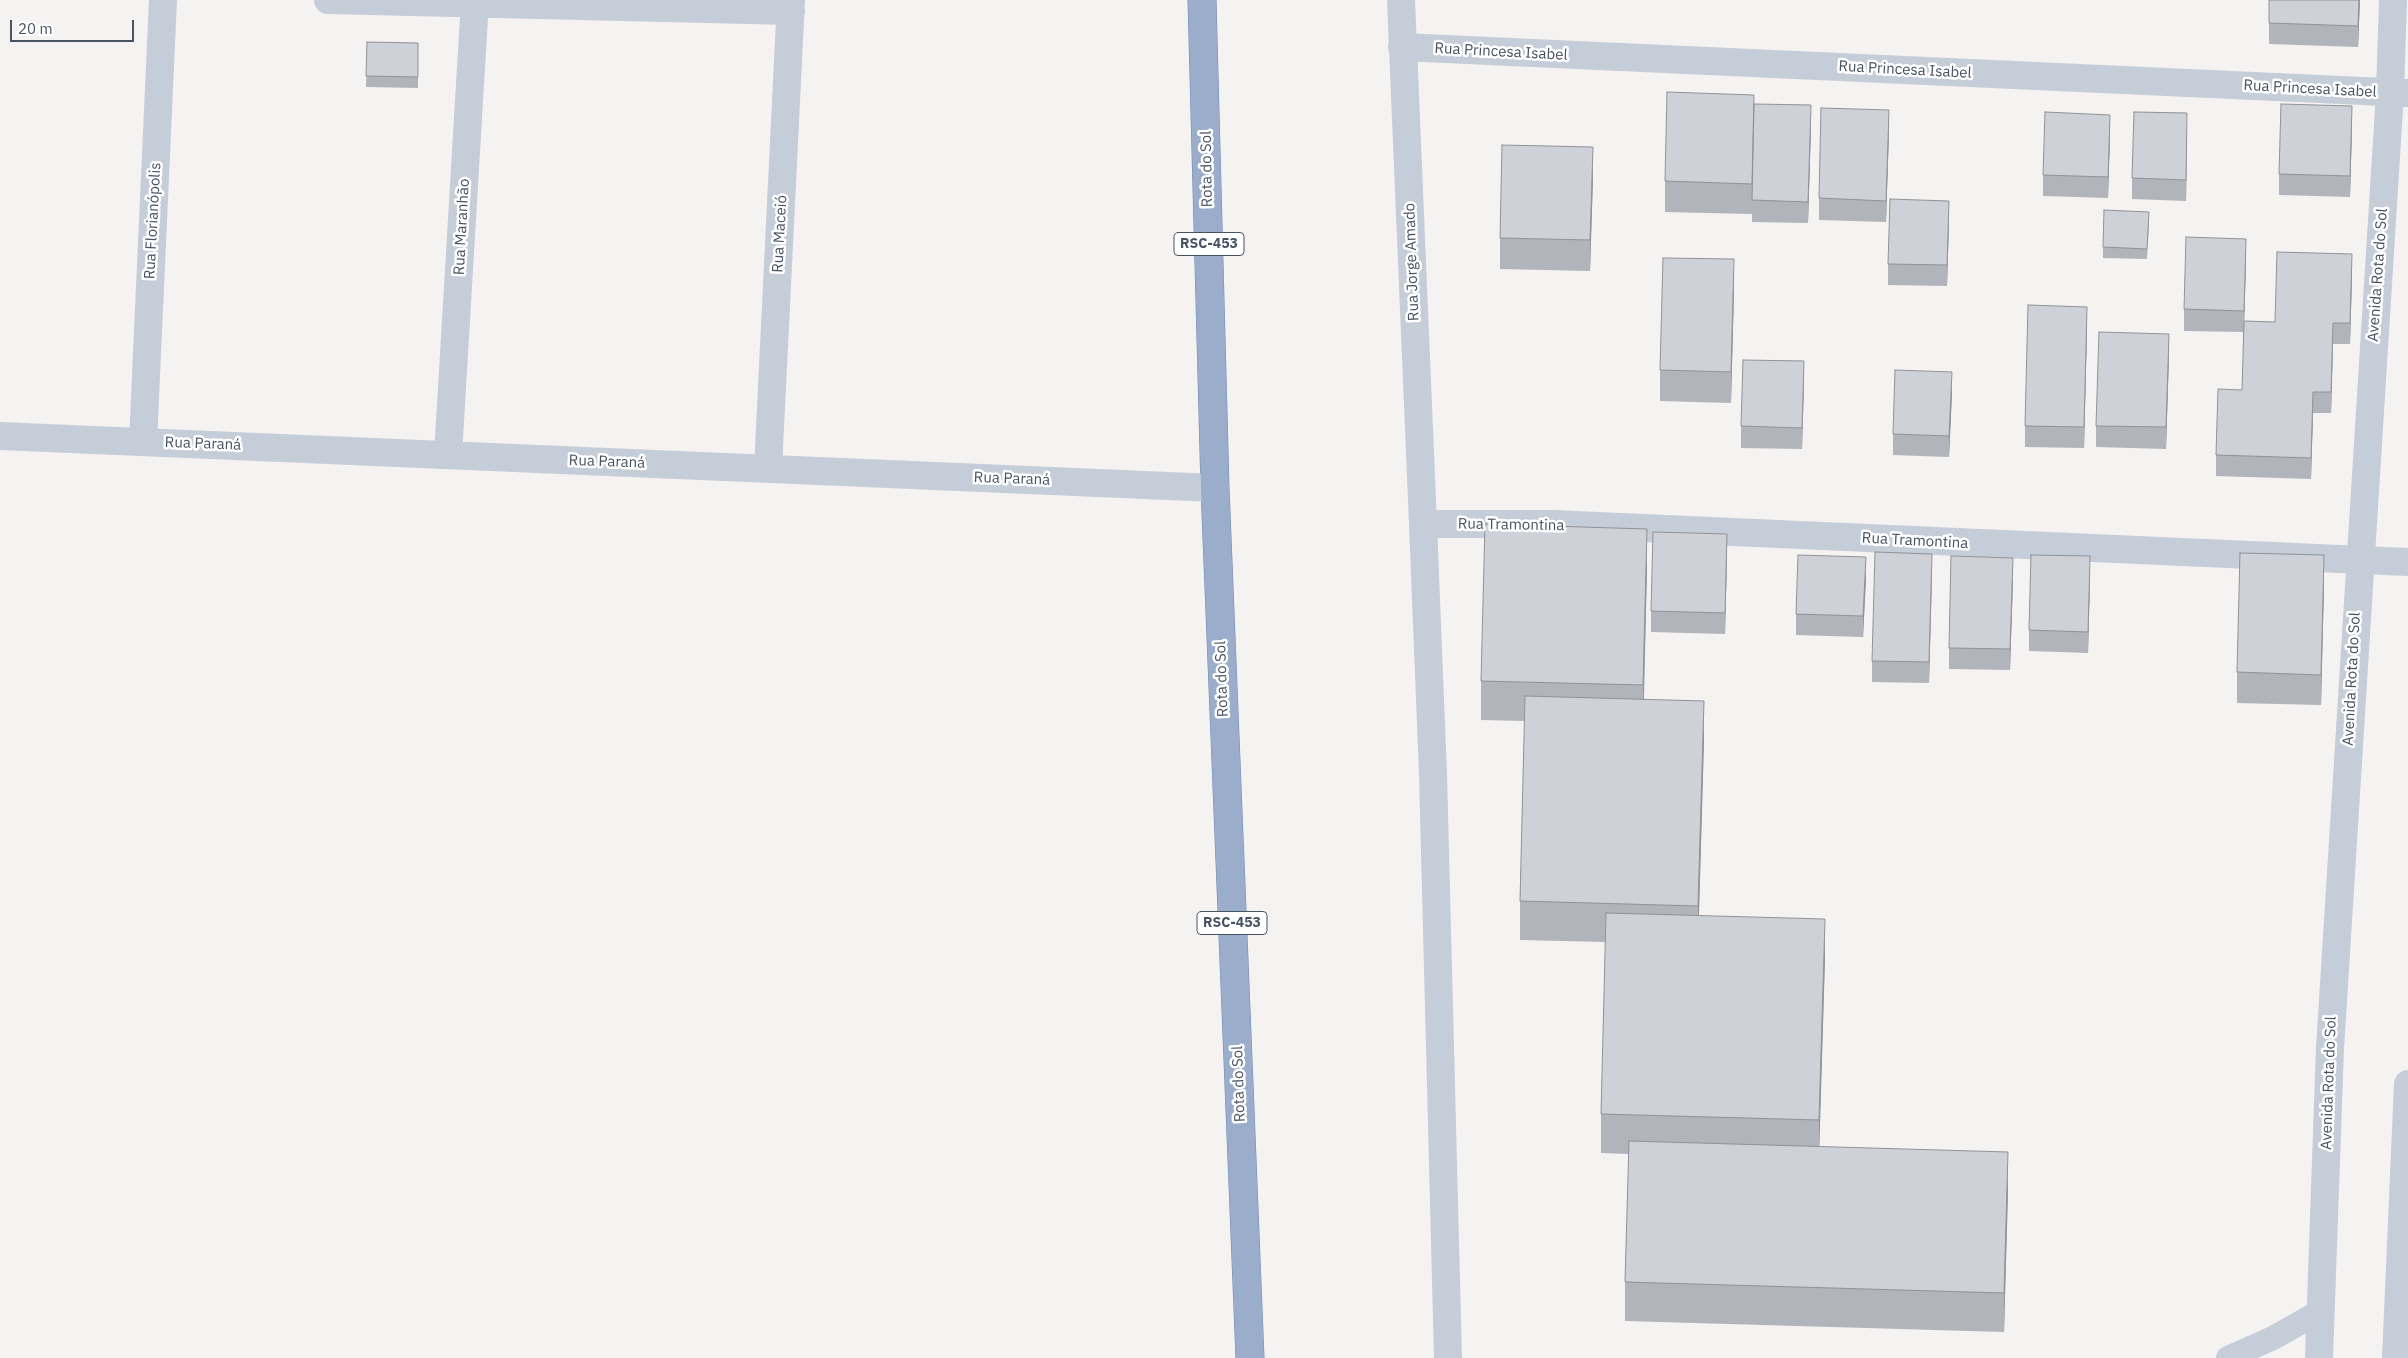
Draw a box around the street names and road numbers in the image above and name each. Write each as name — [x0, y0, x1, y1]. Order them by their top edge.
street label: Rua Princesa Isabel — [1434, 40, 1568, 64]
street label: Rua Princesa Isabel — [1838, 58, 1972, 82]
street label: Rua Princesa Isabel — [2243, 77, 2377, 101]
street label: Rota do Sol — [1197, 131, 1217, 207]
street label: Rua Florianópolis — [141, 162, 165, 280]
street label: Rua Maranhão — [450, 178, 474, 276]
street label: Rua Maceió — [769, 195, 791, 273]
street label: Rua Jorge Amado — [1401, 203, 1423, 321]
street label: Avenida Rota do Sol — [2364, 208, 2392, 342]
road number: RSC-453 — [1174, 232, 1244, 255]
street label: Rua Paraná — [164, 434, 242, 454]
street label: Rua Paraná — [568, 452, 646, 472]
street label: Rua Paraná — [973, 469, 1051, 489]
street label: Rua Tramontina — [1458, 515, 1564, 535]
street label: Rua Tramontina — [1861, 529, 1969, 553]
street label: Avenida Rota do Sol — [2340, 612, 2364, 746]
street label: Rota do Sol — [1212, 640, 1232, 718]
road number: RSC-453 — [1197, 911, 1267, 934]
street label: Avenida Rota do Sol — [2318, 1016, 2340, 1150]
street label: Rota do Sol — [1229, 1045, 1249, 1123]

